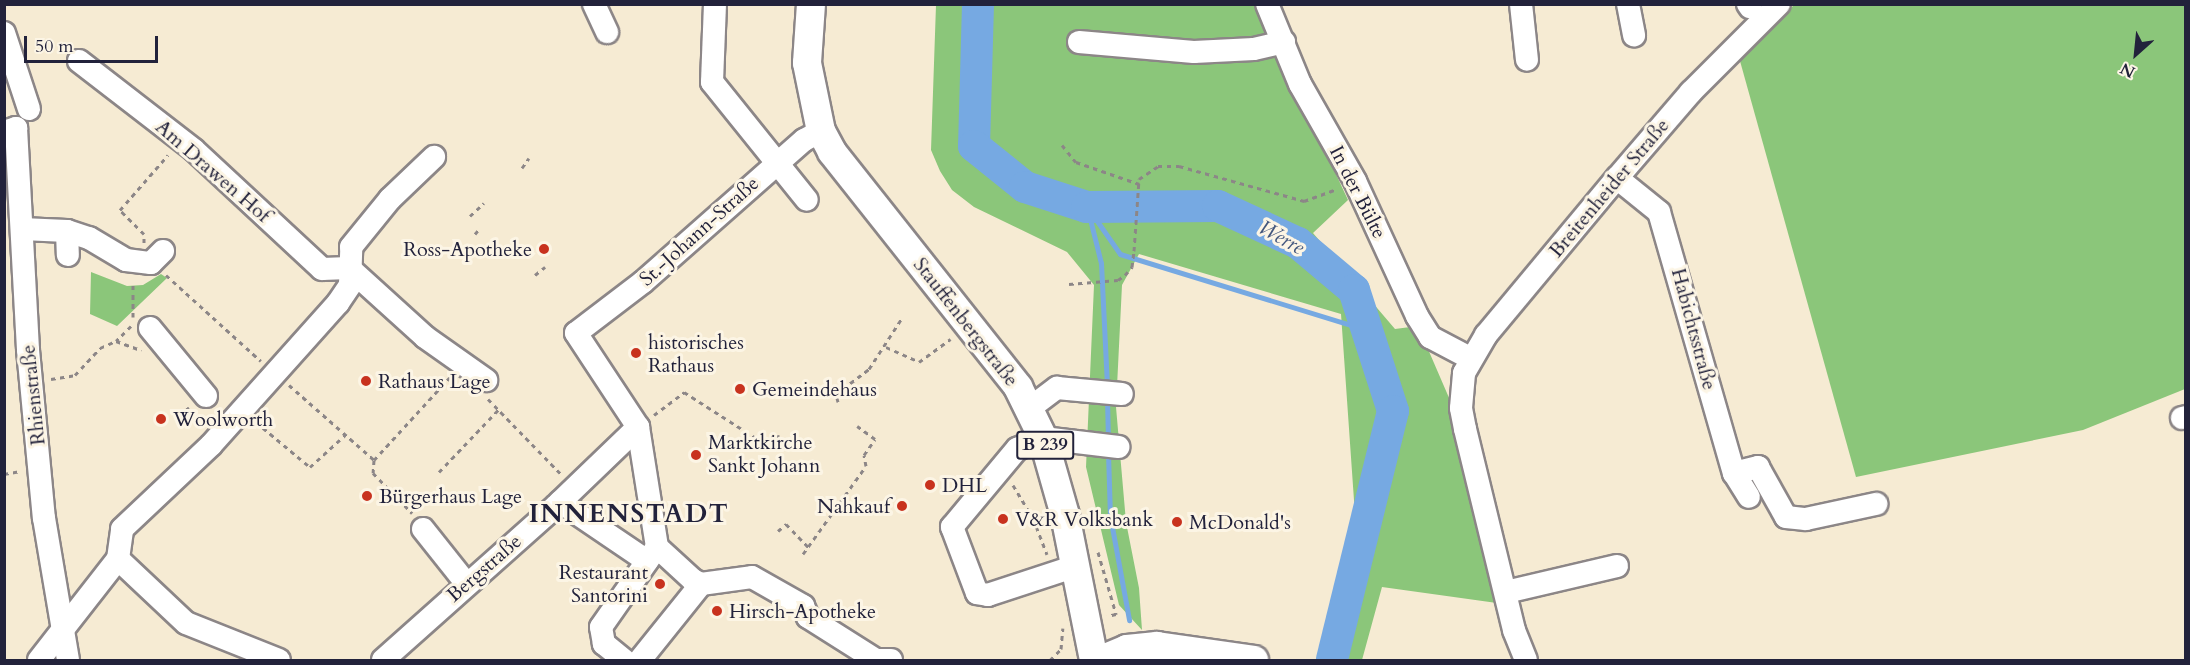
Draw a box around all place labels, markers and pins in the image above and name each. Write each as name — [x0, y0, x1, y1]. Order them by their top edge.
place label: Ross-Apotheke — [403, 237, 532, 261]
marker: Ross-Apotheke — [537, 242, 551, 256]
place label: historisches Rathaus — [648, 330, 744, 377]
marker: historisches Rathaus — [629, 346, 643, 360]
place label: Rathaus Lage — [378, 369, 491, 393]
marker: Rathaus Lage — [359, 374, 373, 388]
place label: Gemeindehaus — [752, 377, 877, 401]
marker: Gemeindehaus — [733, 382, 747, 396]
place label: Woolworth — [173, 407, 273, 431]
marker: Woolworth — [154, 412, 168, 426]
place label: Marktkirche Sankt Johann — [708, 431, 820, 478]
marker: Marktkirche Sankt Johann — [689, 448, 703, 462]
place label: DHL — [942, 473, 987, 497]
marker: DHL — [923, 478, 937, 492]
place label: Bürgerhaus Lage — [379, 484, 522, 508]
marker: Bürgerhaus Lage — [360, 489, 374, 503]
place label: Nahkauf — [817, 494, 890, 518]
marker: Nahkauf — [895, 499, 909, 513]
place label: V&R Volksbank — [1015, 507, 1153, 531]
place label: McDonald's — [1189, 510, 1291, 534]
marker: V&R Volksbank — [996, 512, 1010, 526]
marker: McDonald's — [1170, 515, 1184, 529]
place label: Restaurant Santorini — [559, 560, 648, 607]
marker: Restaurant Santorini — [653, 577, 667, 591]
place label: Hirsch-Apotheke — [729, 599, 876, 623]
marker: Hirsch-Apotheke — [710, 604, 724, 618]

